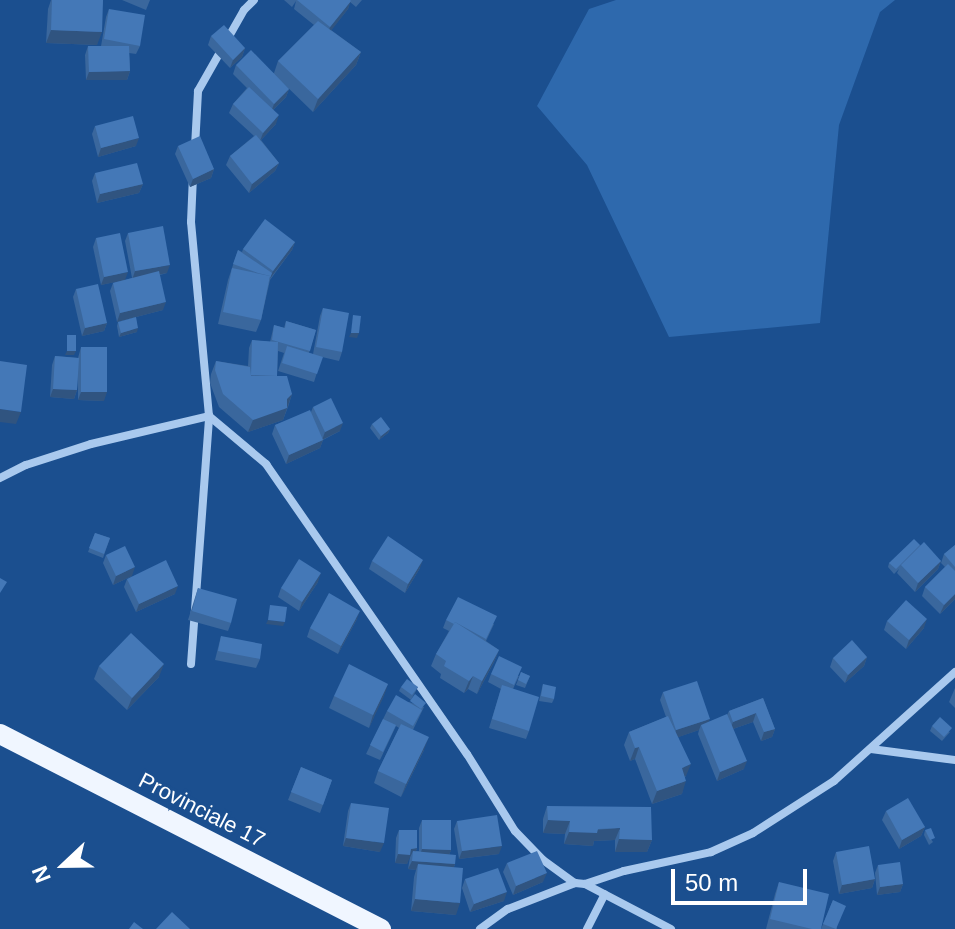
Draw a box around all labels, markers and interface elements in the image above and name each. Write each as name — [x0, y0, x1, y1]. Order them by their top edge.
street label: Provinciale 17 — [134, 767, 270, 853]
north arrow — [24, 825, 104, 905]
scale bar — [675, 853, 811, 903]
text: N — [27, 862, 56, 886]
text: 50 m — [685, 869, 738, 896]

